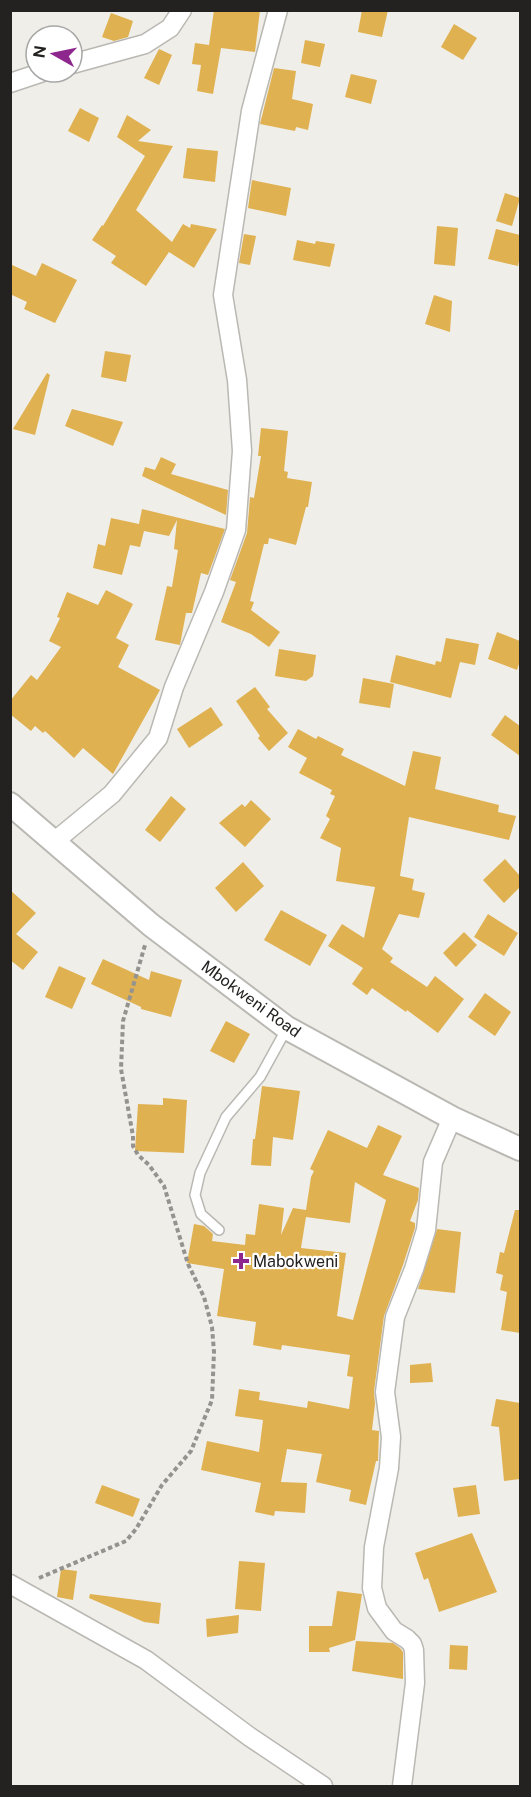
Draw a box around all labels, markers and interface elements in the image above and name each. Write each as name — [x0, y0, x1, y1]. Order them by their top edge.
north arrow — [24, 24, 84, 84]
text: N — [29, 44, 50, 59]
street label: Mbokweni Road — [198, 957, 304, 1041]
place label: Mabokweni — [253, 1252, 338, 1271]
marker: Mabokweni — [234, 1254, 248, 1268]

